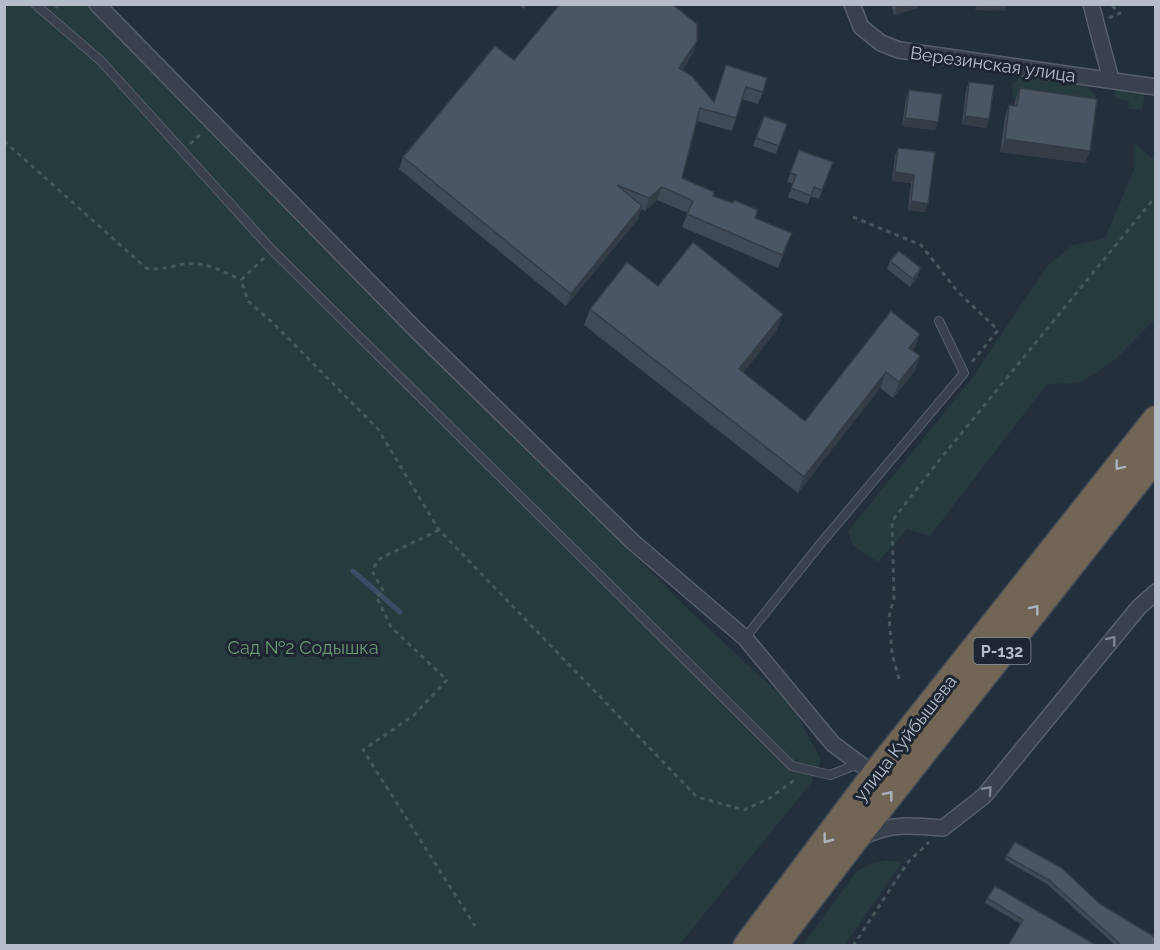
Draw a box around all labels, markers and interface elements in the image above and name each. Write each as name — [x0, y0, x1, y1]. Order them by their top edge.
street label: Верезинская улица — [909, 42, 1077, 86]
one-way arrow — [1116, 460, 1127, 471]
one-way arrow — [1028, 604, 1039, 615]
one-way arrow — [1105, 636, 1116, 647]
park label: Сад №2 Содышка — [228, 637, 378, 658]
road number: Р-132 — [974, 638, 1030, 664]
street label: улица Куйбышева — [849, 671, 961, 805]
one-way arrow — [981, 787, 992, 797]
one-way arrow — [881, 791, 892, 802]
one-way arrow — [823, 832, 834, 843]

